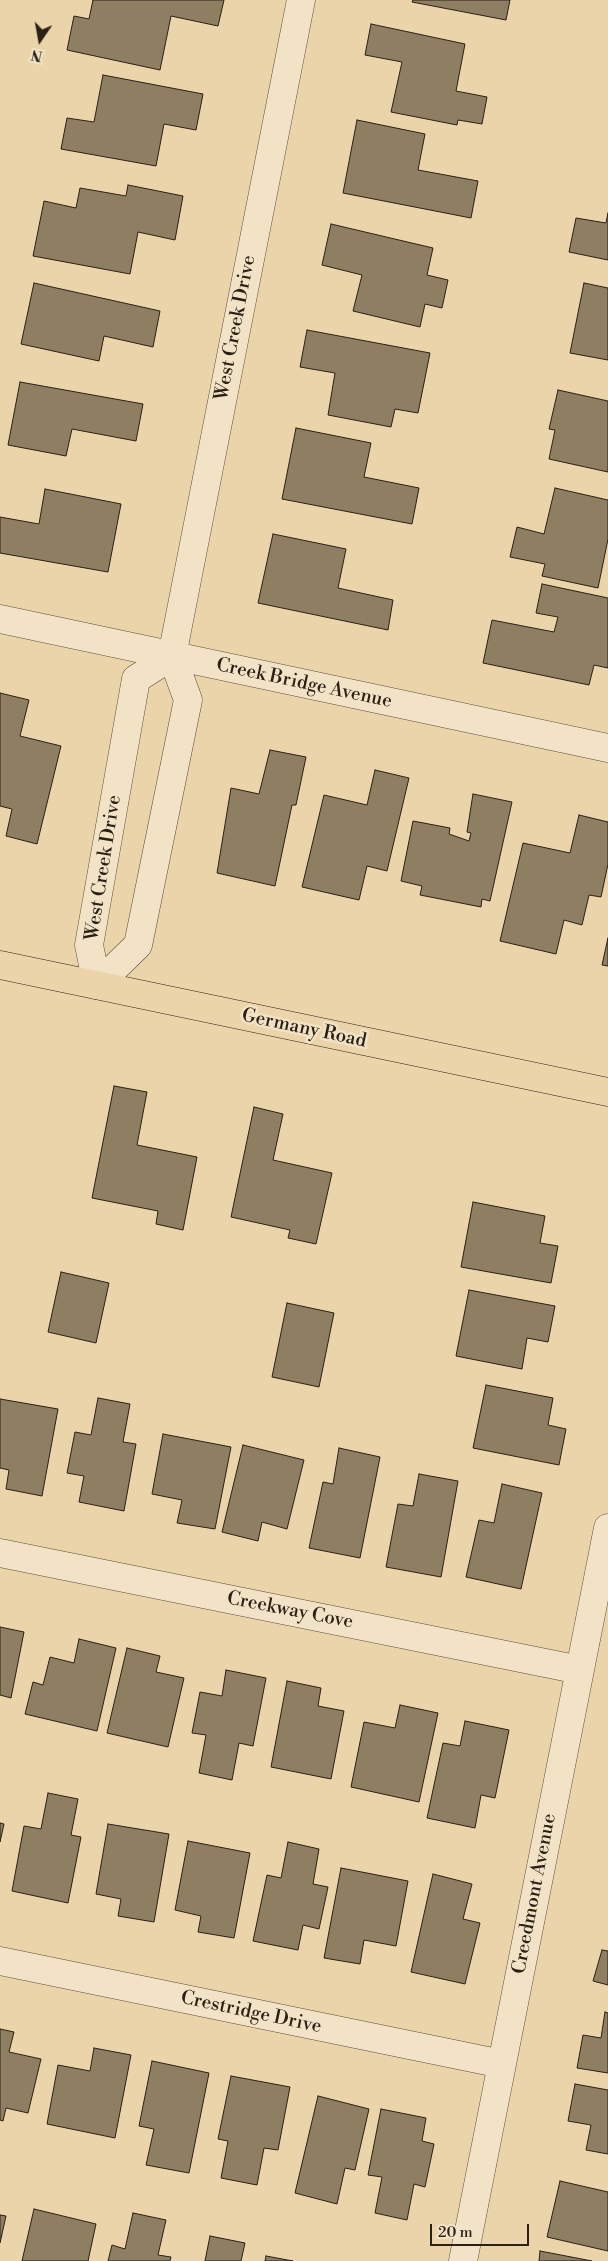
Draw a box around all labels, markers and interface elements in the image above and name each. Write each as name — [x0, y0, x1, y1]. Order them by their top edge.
north arrow — [15, 15, 65, 65]
text: N — [30, 45, 44, 65]
street label: West Creek Drive — [211, 254, 261, 402]
street label: Creek Bridge Avenue — [214, 654, 394, 714]
street label: West Creek Drive — [81, 794, 127, 942]
street label: Germany Road — [240, 1005, 368, 1053]
street label: Creekway Cove — [225, 1588, 355, 1634]
street label: Creedmont Avenue — [508, 1812, 562, 1976]
street label: Crestridge Drive — [179, 1987, 323, 2039]
scale bar — [433, 2214, 532, 2246]
text: 20 m — [438, 2223, 473, 2242]

